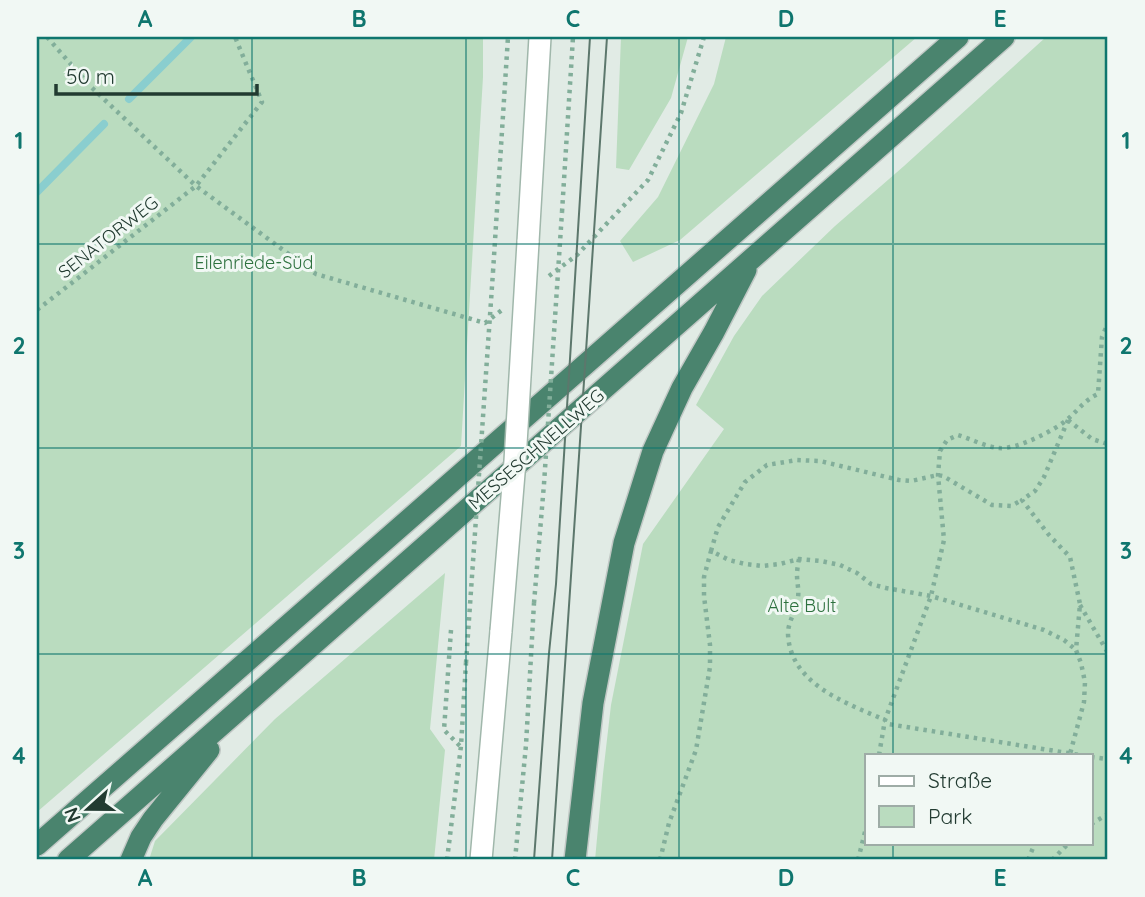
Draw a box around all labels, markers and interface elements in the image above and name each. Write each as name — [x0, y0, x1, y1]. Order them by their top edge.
text: A — [138, 4, 153, 33]
text: B — [351, 4, 367, 33]
text: C — [566, 4, 580, 33]
text: D — [778, 4, 794, 33]
text: E — [993, 4, 1007, 33]
scale bar — [56, 52, 257, 96]
text: 50 m — [66, 63, 115, 89]
text: 1 — [15, 126, 23, 155]
text: 1 — [1122, 126, 1130, 155]
street label: SENATORWEG — [53, 191, 163, 283]
park label: Eilenriede-Süd — [195, 251, 313, 274]
text: 2 — [12, 331, 26, 360]
text: 2 — [1119, 331, 1133, 360]
street label: MESSESCHNELLWEG — [463, 384, 609, 514]
text: 3 — [13, 536, 25, 565]
text: 3 — [1120, 536, 1132, 565]
park label: Alte Bult — [768, 594, 836, 617]
text: 4 — [12, 741, 26, 770]
text: 4 — [1119, 741, 1133, 770]
legend — [865, 754, 1092, 844]
text: Straße — [928, 767, 992, 793]
north arrow — [52, 774, 122, 844]
text: Park — [928, 803, 972, 829]
text: N — [58, 804, 86, 826]
text: A — [138, 863, 153, 892]
text: B — [351, 863, 367, 892]
text: C — [566, 863, 580, 892]
text: D — [778, 863, 794, 892]
text: E — [993, 863, 1007, 892]

